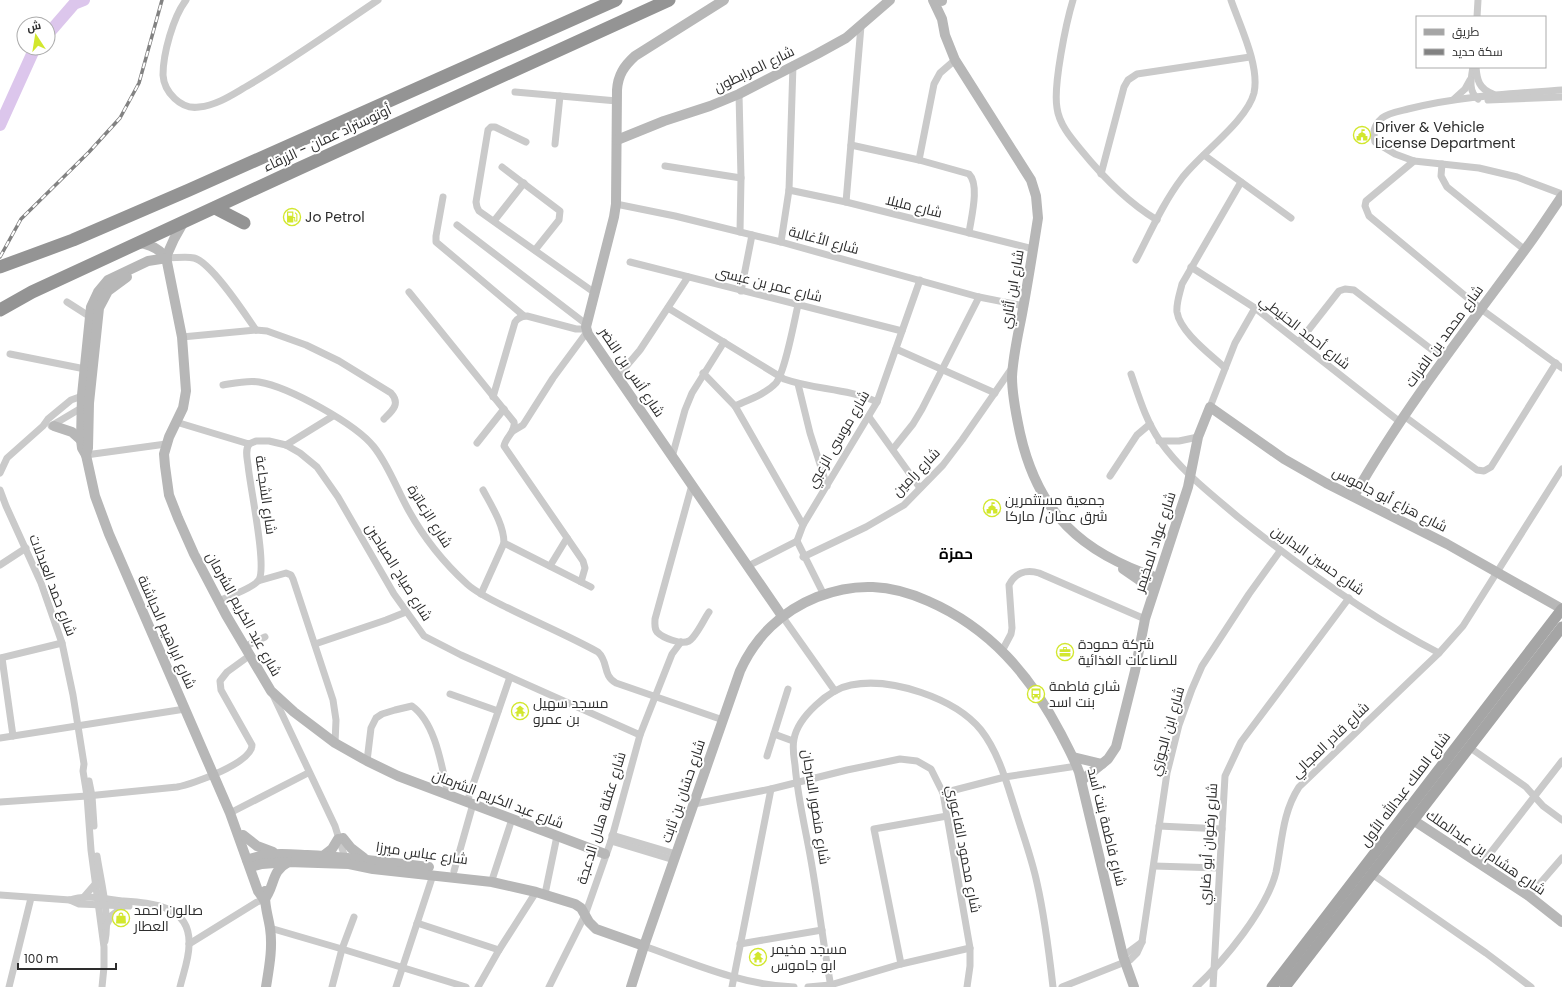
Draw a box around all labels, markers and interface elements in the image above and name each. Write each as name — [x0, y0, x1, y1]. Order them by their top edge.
north arrow — [16, 16, 56, 56]
legend — [1416, 16, 1546, 68]
text: ش — [25, 17, 42, 36]
text: طريق — [1452, 23, 1480, 40]
street label: شارع المرابطون — [710, 41, 798, 97]
text: سكة حديد — [1452, 43, 1503, 60]
street label: أوتوستراد عمان - الزرقاء — [260, 99, 395, 177]
place label: Driver & Vehicle License Department — [1375, 117, 1515, 153]
public building icon: Driver & Vehicle License Department — [1352, 125, 1372, 145]
street label: شارع مليلا — [884, 189, 944, 223]
fuel station icon: Jo Petrol — [282, 207, 302, 227]
place label: Jo Petrol — [305, 207, 365, 227]
street label: شارع الأغالبة — [787, 221, 861, 259]
street label: شارع ابن أثاري — [995, 248, 1031, 330]
street label: شارع عمر بن عيسى — [714, 261, 824, 307]
street label: شارع محمد بن الفرات — [1400, 281, 1488, 391]
street label: شارع أحمد الحنيطي — [1254, 290, 1355, 375]
street label: شارع أنس بن النضر — [594, 322, 669, 421]
street label: شارع موسى الزعبي — [802, 386, 876, 493]
street label: شارع رامين — [888, 443, 944, 501]
street label: شارع الشجاعة — [251, 454, 281, 536]
street label: شارع هزاع أبو جاموس — [1329, 461, 1451, 537]
street label: شارع الزعاترة — [403, 481, 457, 551]
street label: شارع عواد المخيمر — [1129, 489, 1181, 596]
place label: جمعية مستثمرين شرق عمان/ ماركا — [1005, 490, 1108, 526]
public building icon: جمعية مستثمرين شرق عمان/ ماركا — [982, 498, 1002, 518]
street label: شارع صياح الصباحين — [361, 519, 437, 625]
street label: شارع حسين البدارين — [1267, 520, 1369, 600]
street label: شارع حمد العبدلات — [24, 531, 82, 639]
district label: حمزة — [939, 543, 973, 564]
street label: شارع عبد الكريم الشرمان — [201, 548, 287, 680]
street label: شارع ابراهيم الحباشنة — [133, 572, 201, 692]
place label: شركة حمودة للصناعات الغذائية — [1078, 634, 1177, 670]
office icon: شركة حمودة للصناعات الغذائية — [1055, 642, 1075, 662]
place label: شارع فاطمة بنت اسد — [1049, 676, 1120, 712]
bus stop icon: شارع فاطمة بنت اسد — [1026, 684, 1046, 704]
street label: شارع ابن الجوزي — [1145, 684, 1191, 779]
place label: مسجد سهيل بن عمرو — [533, 693, 608, 729]
street label: شارع قادر المجالي — [1287, 698, 1375, 784]
temple icon: مسجد سهيل بن عمرو — [510, 701, 530, 721]
street label: شارع الملك عبدالله الأول — [1355, 727, 1455, 851]
street label: شارع حسّان بن ثابت — [656, 737, 710, 845]
street label: شارع منصور السرحان — [797, 748, 835, 866]
street label: شارع عقلة هلال الدعجة — [571, 749, 631, 887]
street label: شارع عبد الكريم الشرمان — [429, 765, 567, 833]
street label: شارع فاطمة بنت أسد — [1083, 766, 1131, 888]
street label: شارع رضوان أبو ضاري — [1194, 782, 1224, 906]
street label: شارع محمود الفاعوري — [940, 783, 986, 915]
street label: شارع هشام بن عبدالملك — [1422, 804, 1550, 900]
street label: شارع عباس ميرزا — [375, 837, 469, 869]
place label: صالون احمد العطار — [133, 900, 203, 936]
shop icon: صالون احمد العطار — [111, 908, 131, 928]
place label: مسجد مخيمر ابو جاموس — [770, 939, 847, 975]
scale bar — [18, 945, 116, 971]
temple icon: مسجد مخيمر ابو جاموس — [748, 947, 768, 967]
text: 100 m — [24, 950, 58, 967]

